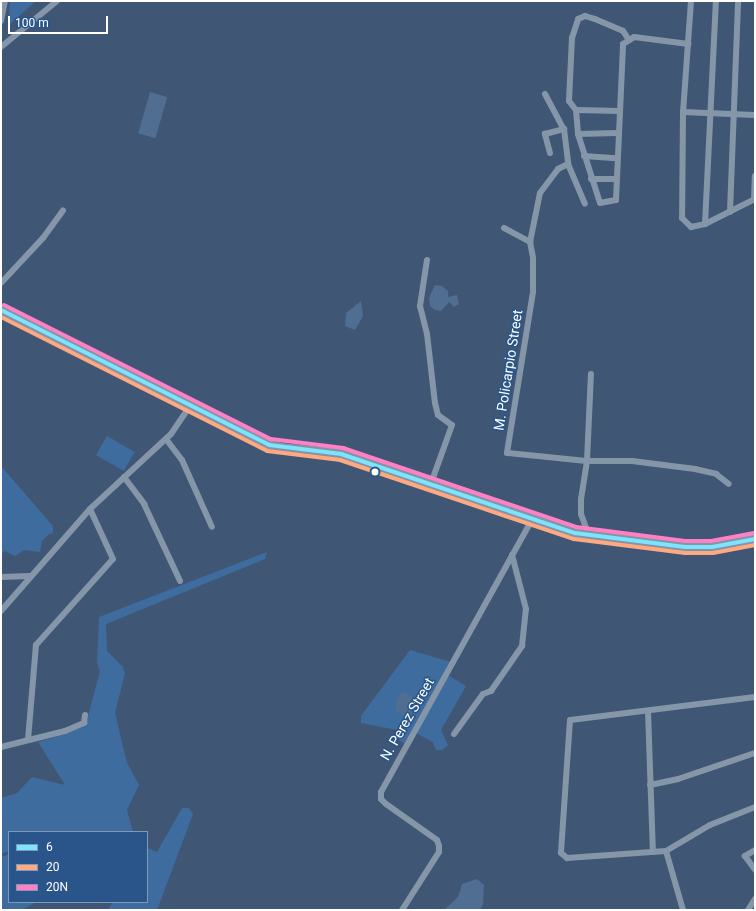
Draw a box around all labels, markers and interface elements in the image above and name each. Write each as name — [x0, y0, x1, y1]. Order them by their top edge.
scale bar — [10, 8, 110, 34]
text: 100 m — [15, 16, 49, 30]
street label: M. Policarpio Street — [490, 308, 526, 432]
unlabelled marker — [370, 467, 380, 477]
street label: N. Perez Street — [377, 675, 437, 763]
legend — [8, 831, 148, 903]
text: 6 — [46, 840, 53, 854]
text: 20 — [46, 860, 60, 874]
text: 20N — [46, 880, 68, 894]

